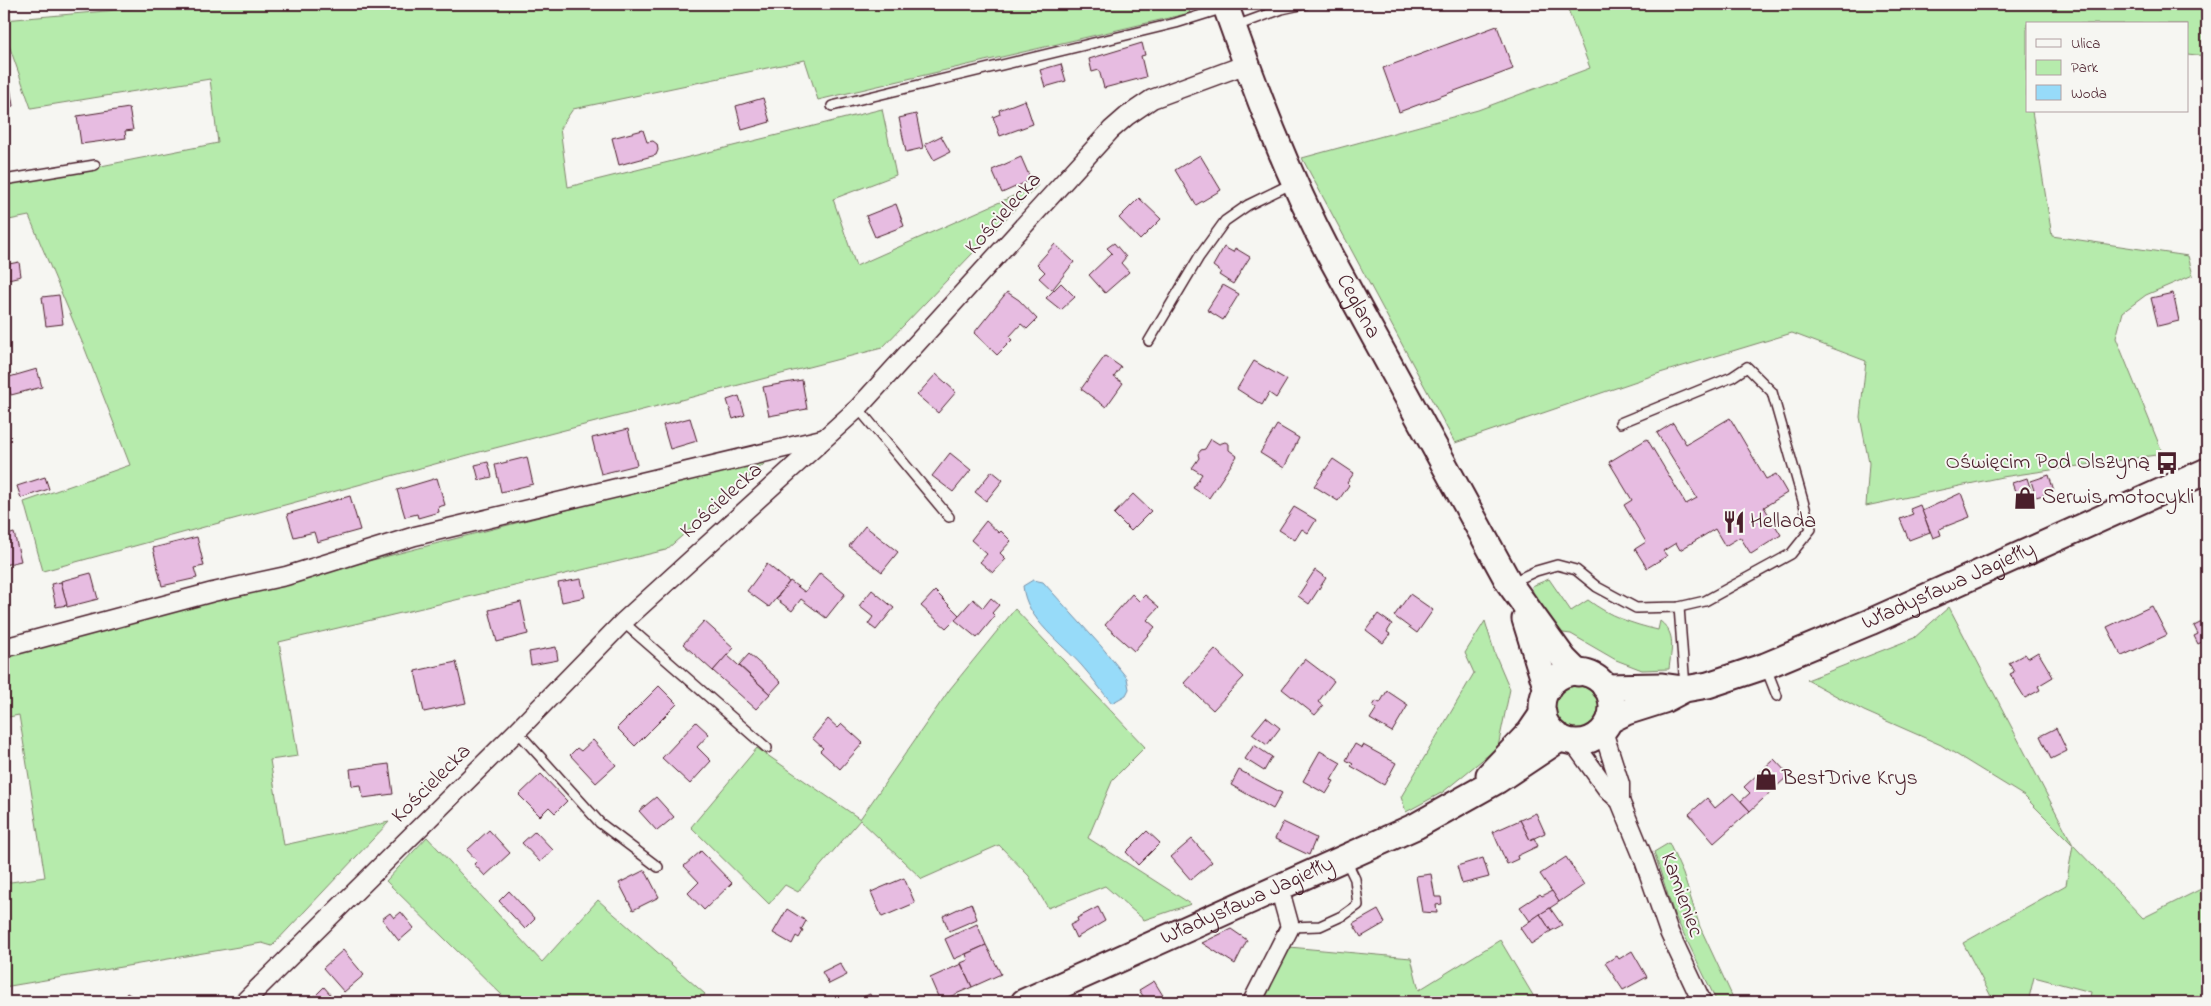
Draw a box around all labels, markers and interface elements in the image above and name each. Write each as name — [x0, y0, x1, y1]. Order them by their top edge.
legend — [2026, 22, 2188, 112]
text: Ulica — [2071, 33, 2100, 55]
text: Park — [2071, 57, 2099, 79]
text: Woda — [2071, 83, 2107, 105]
street label: Kościelecka — [958, 165, 1050, 263]
street label: Ceglana — [1327, 269, 1388, 345]
place label: Oświęcim Pod Olszyną — [1946, 447, 2150, 480]
bus stop icon: Oświęcim Pod Olszyną — [2154, 450, 2180, 476]
street label: Kościelecka — [673, 455, 771, 547]
place label: Serwis motocykli — [2042, 482, 2195, 515]
shop icon: Serwis motocykli — [2012, 485, 2038, 511]
place label: Hellada — [1750, 506, 1816, 538]
restaurant icon: Hellada — [1721, 509, 1747, 535]
street label: Władysława Jagiełły — [1857, 534, 2041, 640]
street label: Kościelecka — [385, 737, 479, 831]
place label: BestDrive Krys — [1781, 763, 1918, 796]
shop icon: BestDrive Krys — [1753, 766, 1779, 792]
street label: Kamieniec — [1651, 848, 1711, 942]
street label: Władysława Jagiełły — [1156, 849, 1340, 955]

